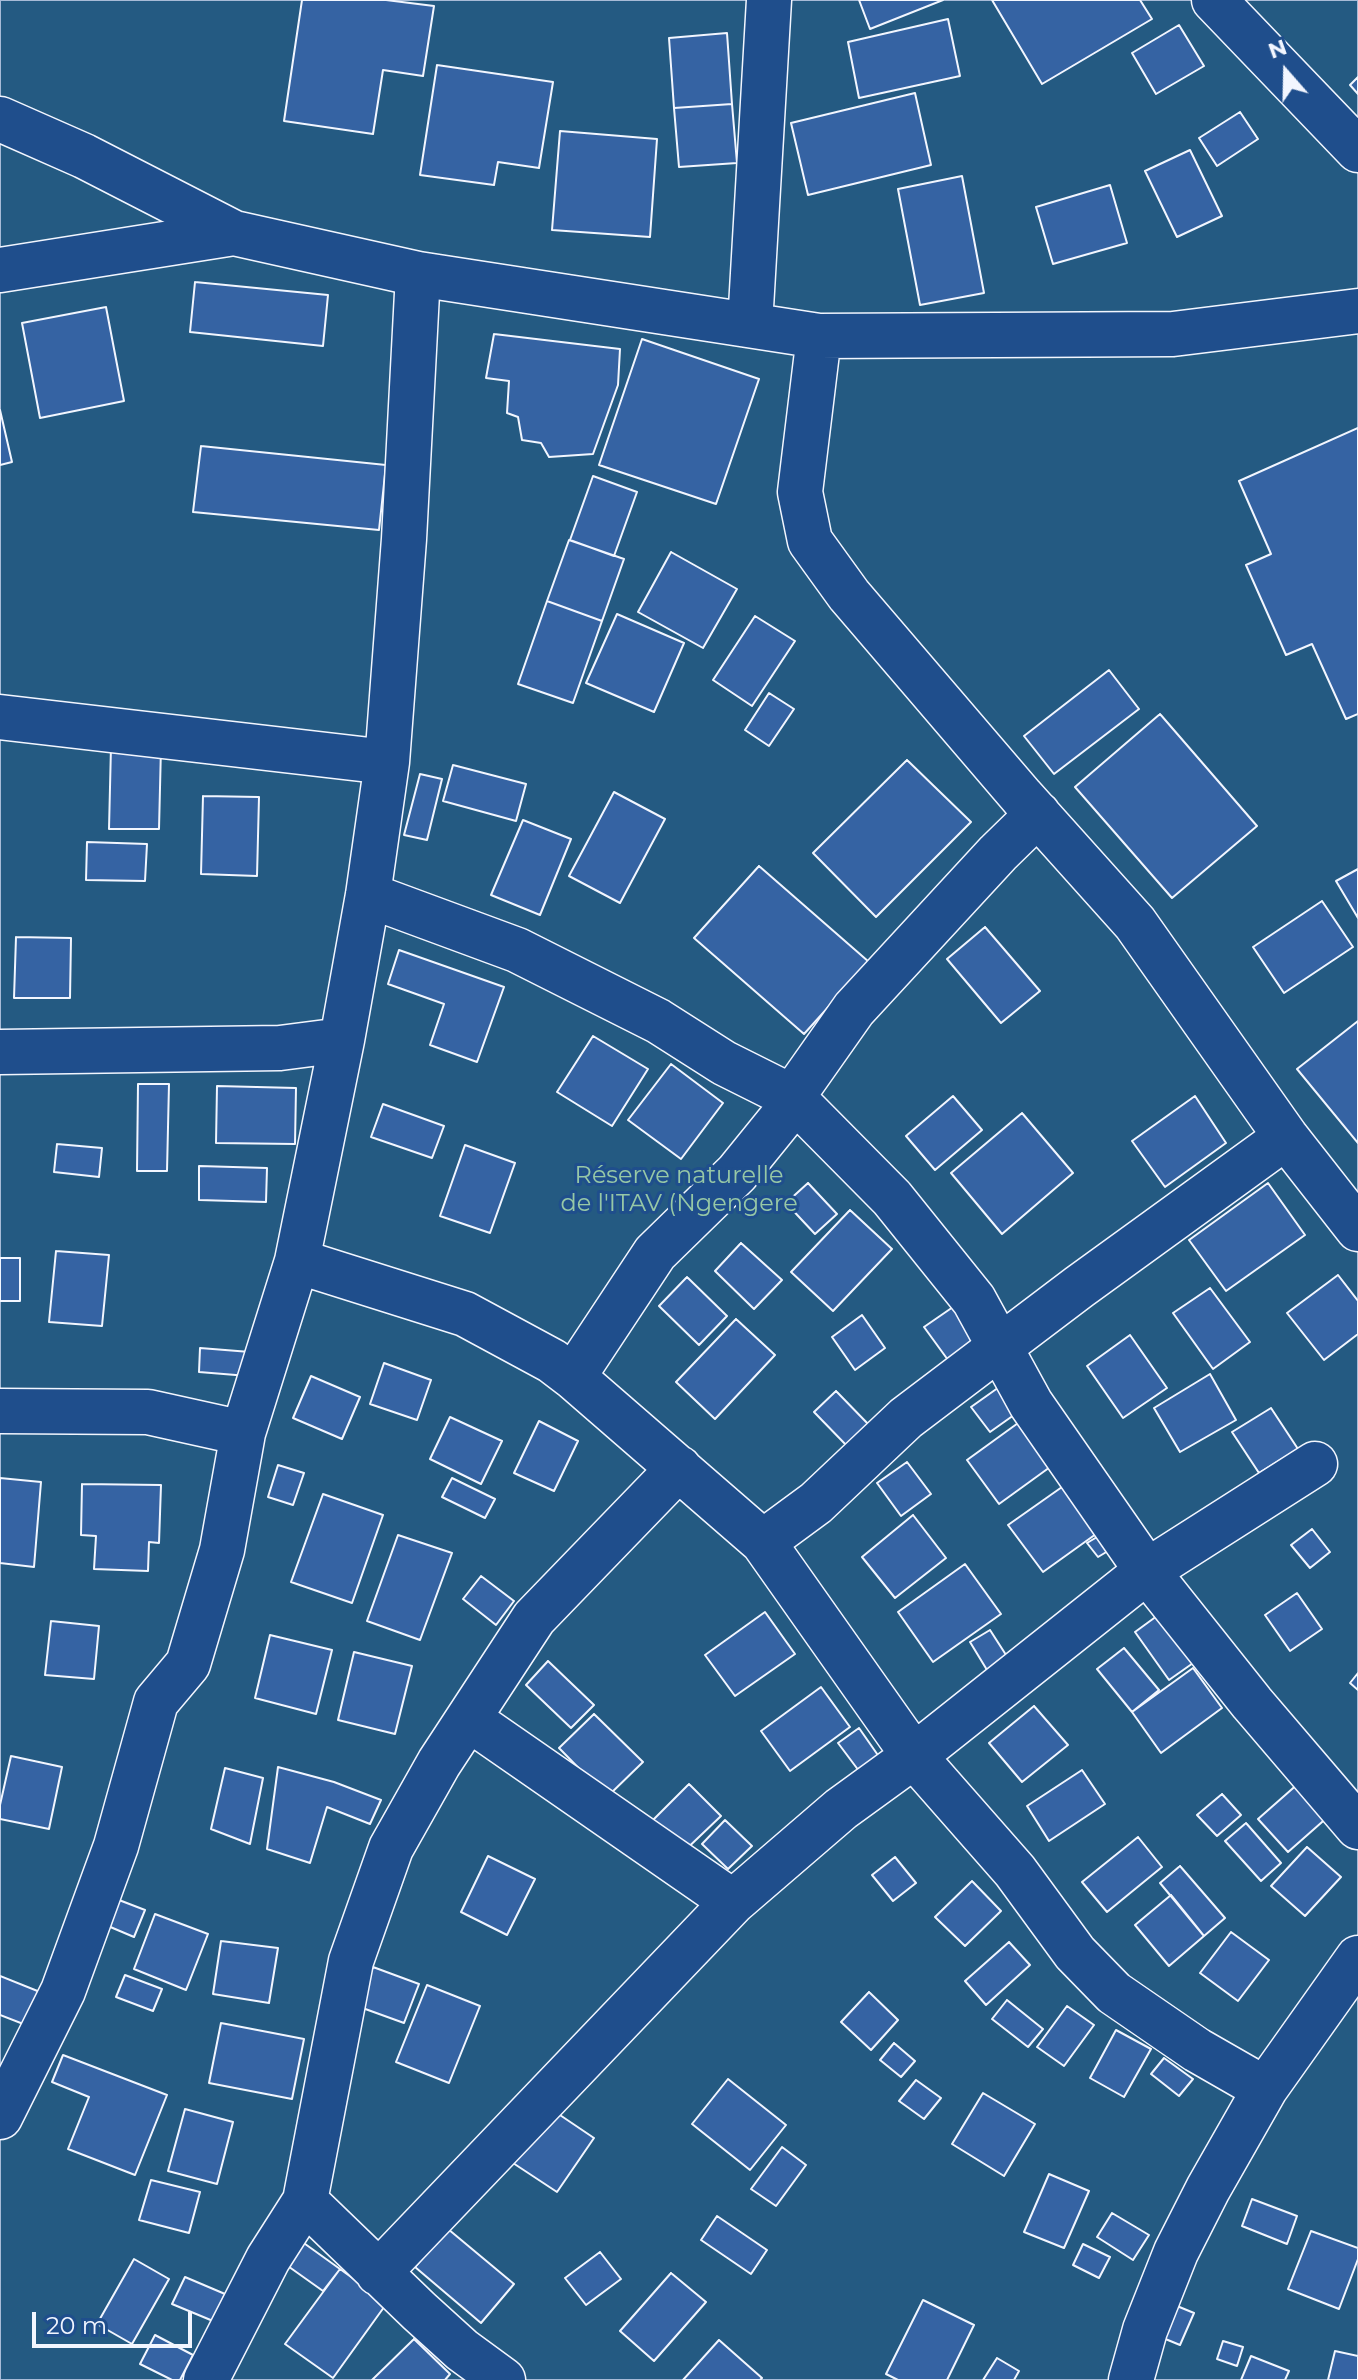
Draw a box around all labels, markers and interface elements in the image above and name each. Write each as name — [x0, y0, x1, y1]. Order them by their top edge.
north arrow — [1246, 32, 1326, 112]
text: N — [1265, 33, 1291, 65]
park label: Réserve naturelle de l'ITAV (Ngengere — [560, 1162, 798, 1218]
scale bar — [36, 2296, 196, 2346]
text: 20 m — [46, 2311, 107, 2340]

